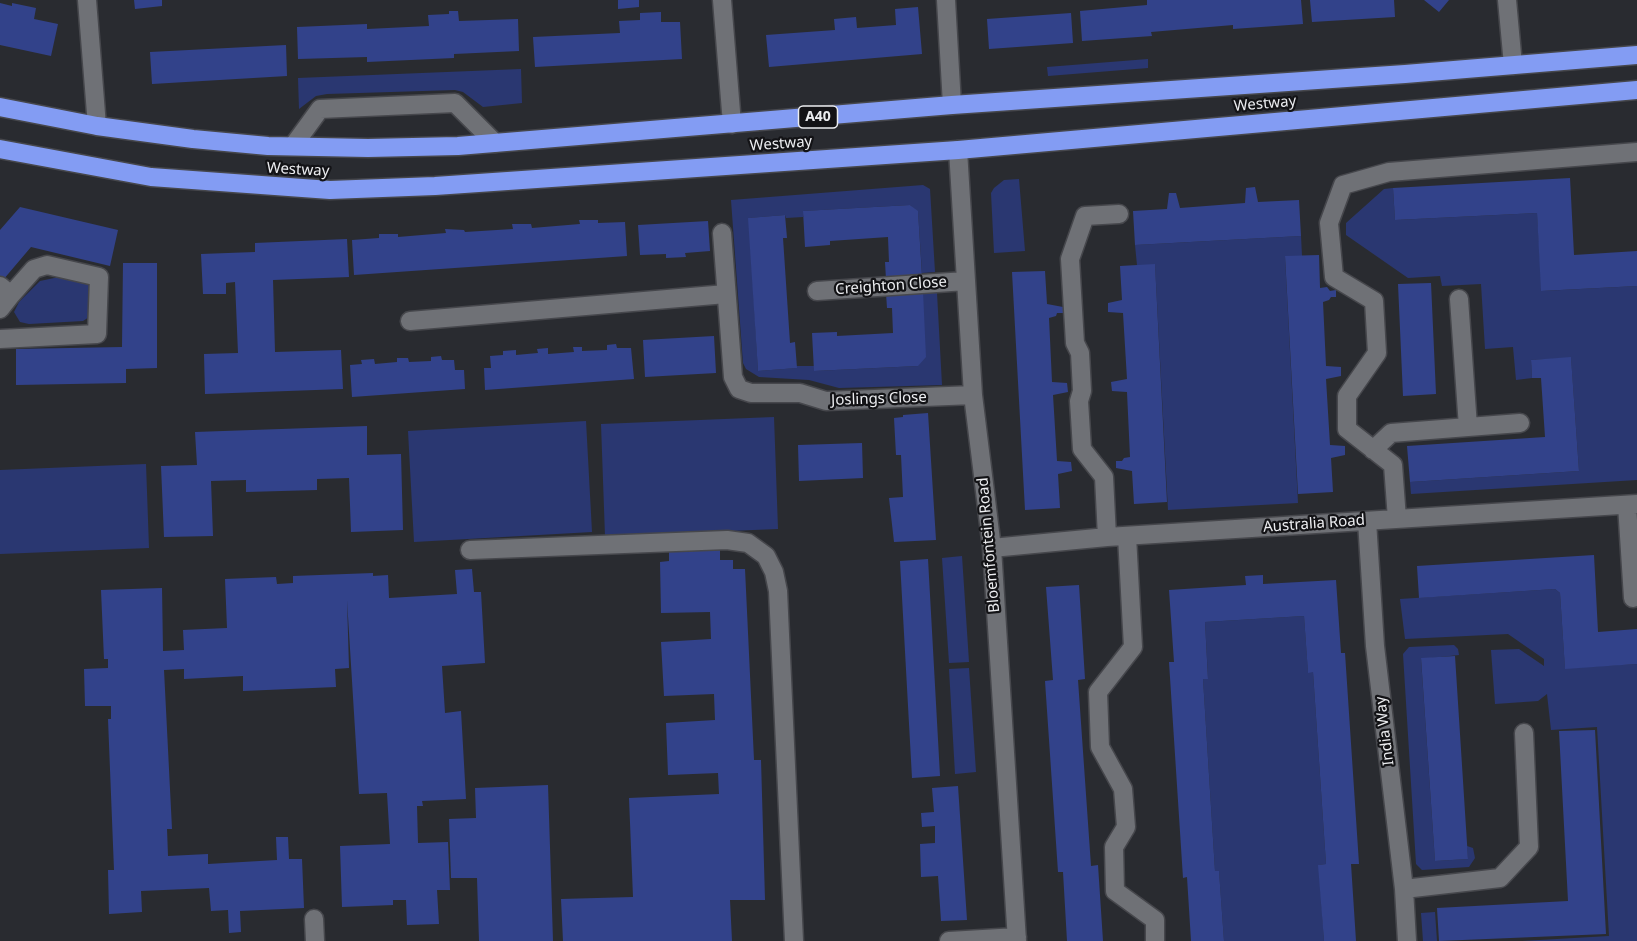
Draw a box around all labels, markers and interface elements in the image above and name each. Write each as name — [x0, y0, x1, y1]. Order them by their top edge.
street label: Westway — [1233, 92, 1297, 116]
road number: A40 — [798, 106, 838, 128]
street label: Westway — [749, 133, 813, 155]
street label: Westway — [266, 159, 330, 181]
street label: Creighton Close — [835, 273, 947, 299]
street label: Joslings Close — [831, 388, 927, 410]
street label: Bloemfontein Road — [974, 477, 1004, 613]
street label: Australia Road — [1263, 511, 1365, 537]
street label: India Way — [1372, 695, 1398, 767]

